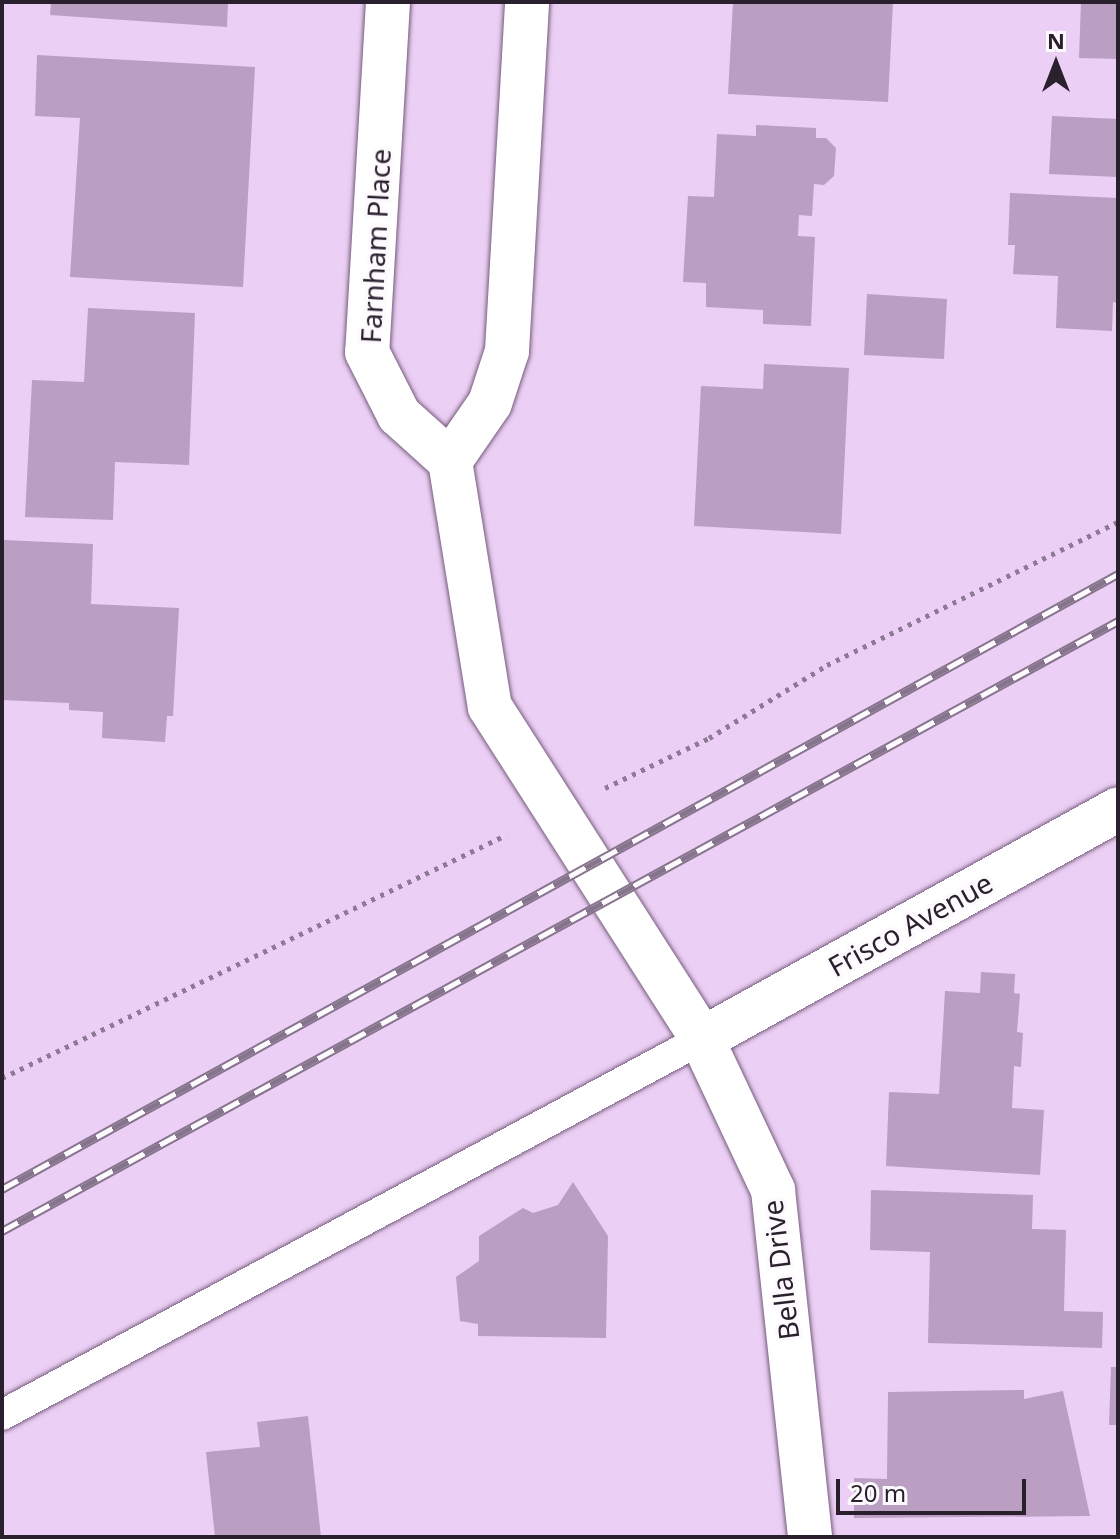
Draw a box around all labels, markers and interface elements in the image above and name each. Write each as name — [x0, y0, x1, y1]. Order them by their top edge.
north arrow — [1016, 24, 1096, 104]
text: N — [1047, 25, 1065, 55]
street label: Farnham Place — [353, 148, 397, 344]
street label: Frisco Avenue — [822, 865, 998, 983]
street label: Bella Drive — [755, 1198, 805, 1342]
scale bar — [840, 1463, 1030, 1513]
text: 20 m — [850, 1476, 906, 1509]

